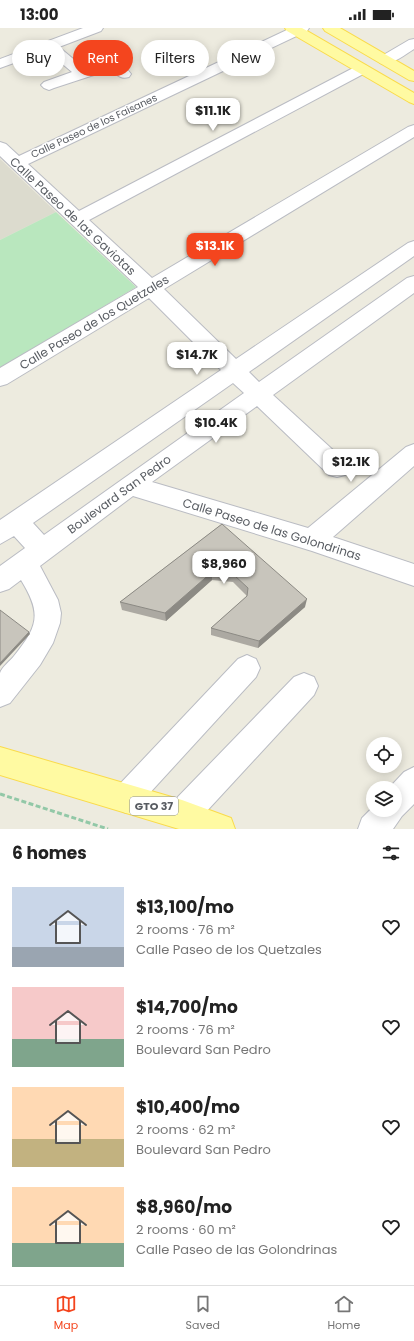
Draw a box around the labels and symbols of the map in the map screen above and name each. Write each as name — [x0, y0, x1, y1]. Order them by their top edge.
street label: Calle Paseo de los Faisanes — [28, 90, 160, 162]
pin: $11.1K — [180, 98, 246, 132]
street label: Calle Paseo de las Gaviotas — [6, 153, 140, 279]
pin: $13.1K — [182, 233, 248, 267]
street label: Calle Paseo de los Quetzales — [16, 271, 172, 373]
pin: $14.7K — [164, 342, 230, 376]
pin: $10.4K — [183, 410, 249, 444]
pin: $12.1K — [318, 449, 384, 483]
street label: Boulevard San Pedro — [64, 450, 175, 537]
street label: Calle Paseo de las Golondrinas — [181, 494, 363, 564]
pin: $8,960 — [191, 551, 257, 585]
road number: GTO 37 — [130, 797, 178, 815]

